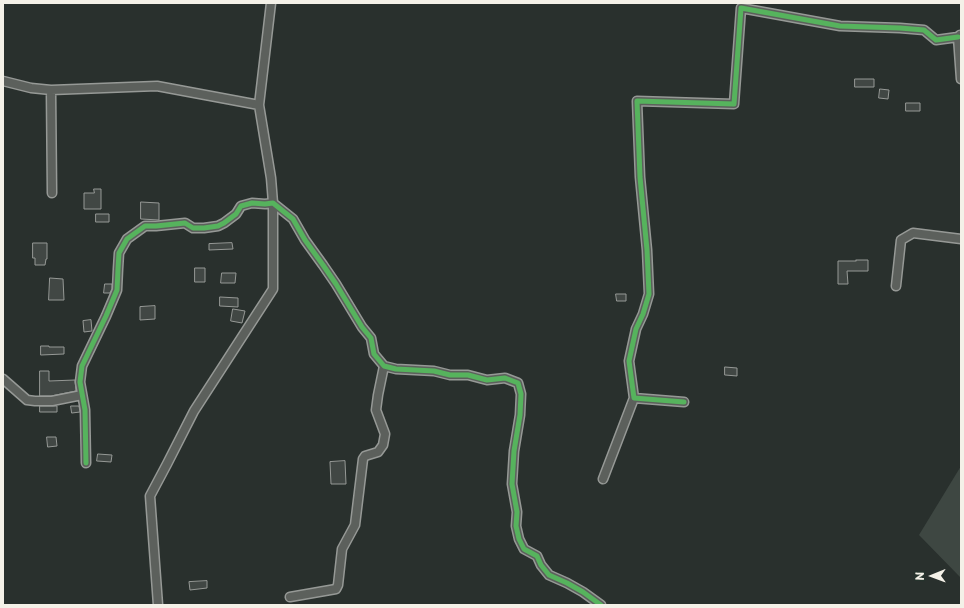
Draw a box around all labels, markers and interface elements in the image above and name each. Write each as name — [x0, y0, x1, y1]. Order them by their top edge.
north arrow — [912, 556, 952, 596]
text: N — [911, 572, 928, 581]

